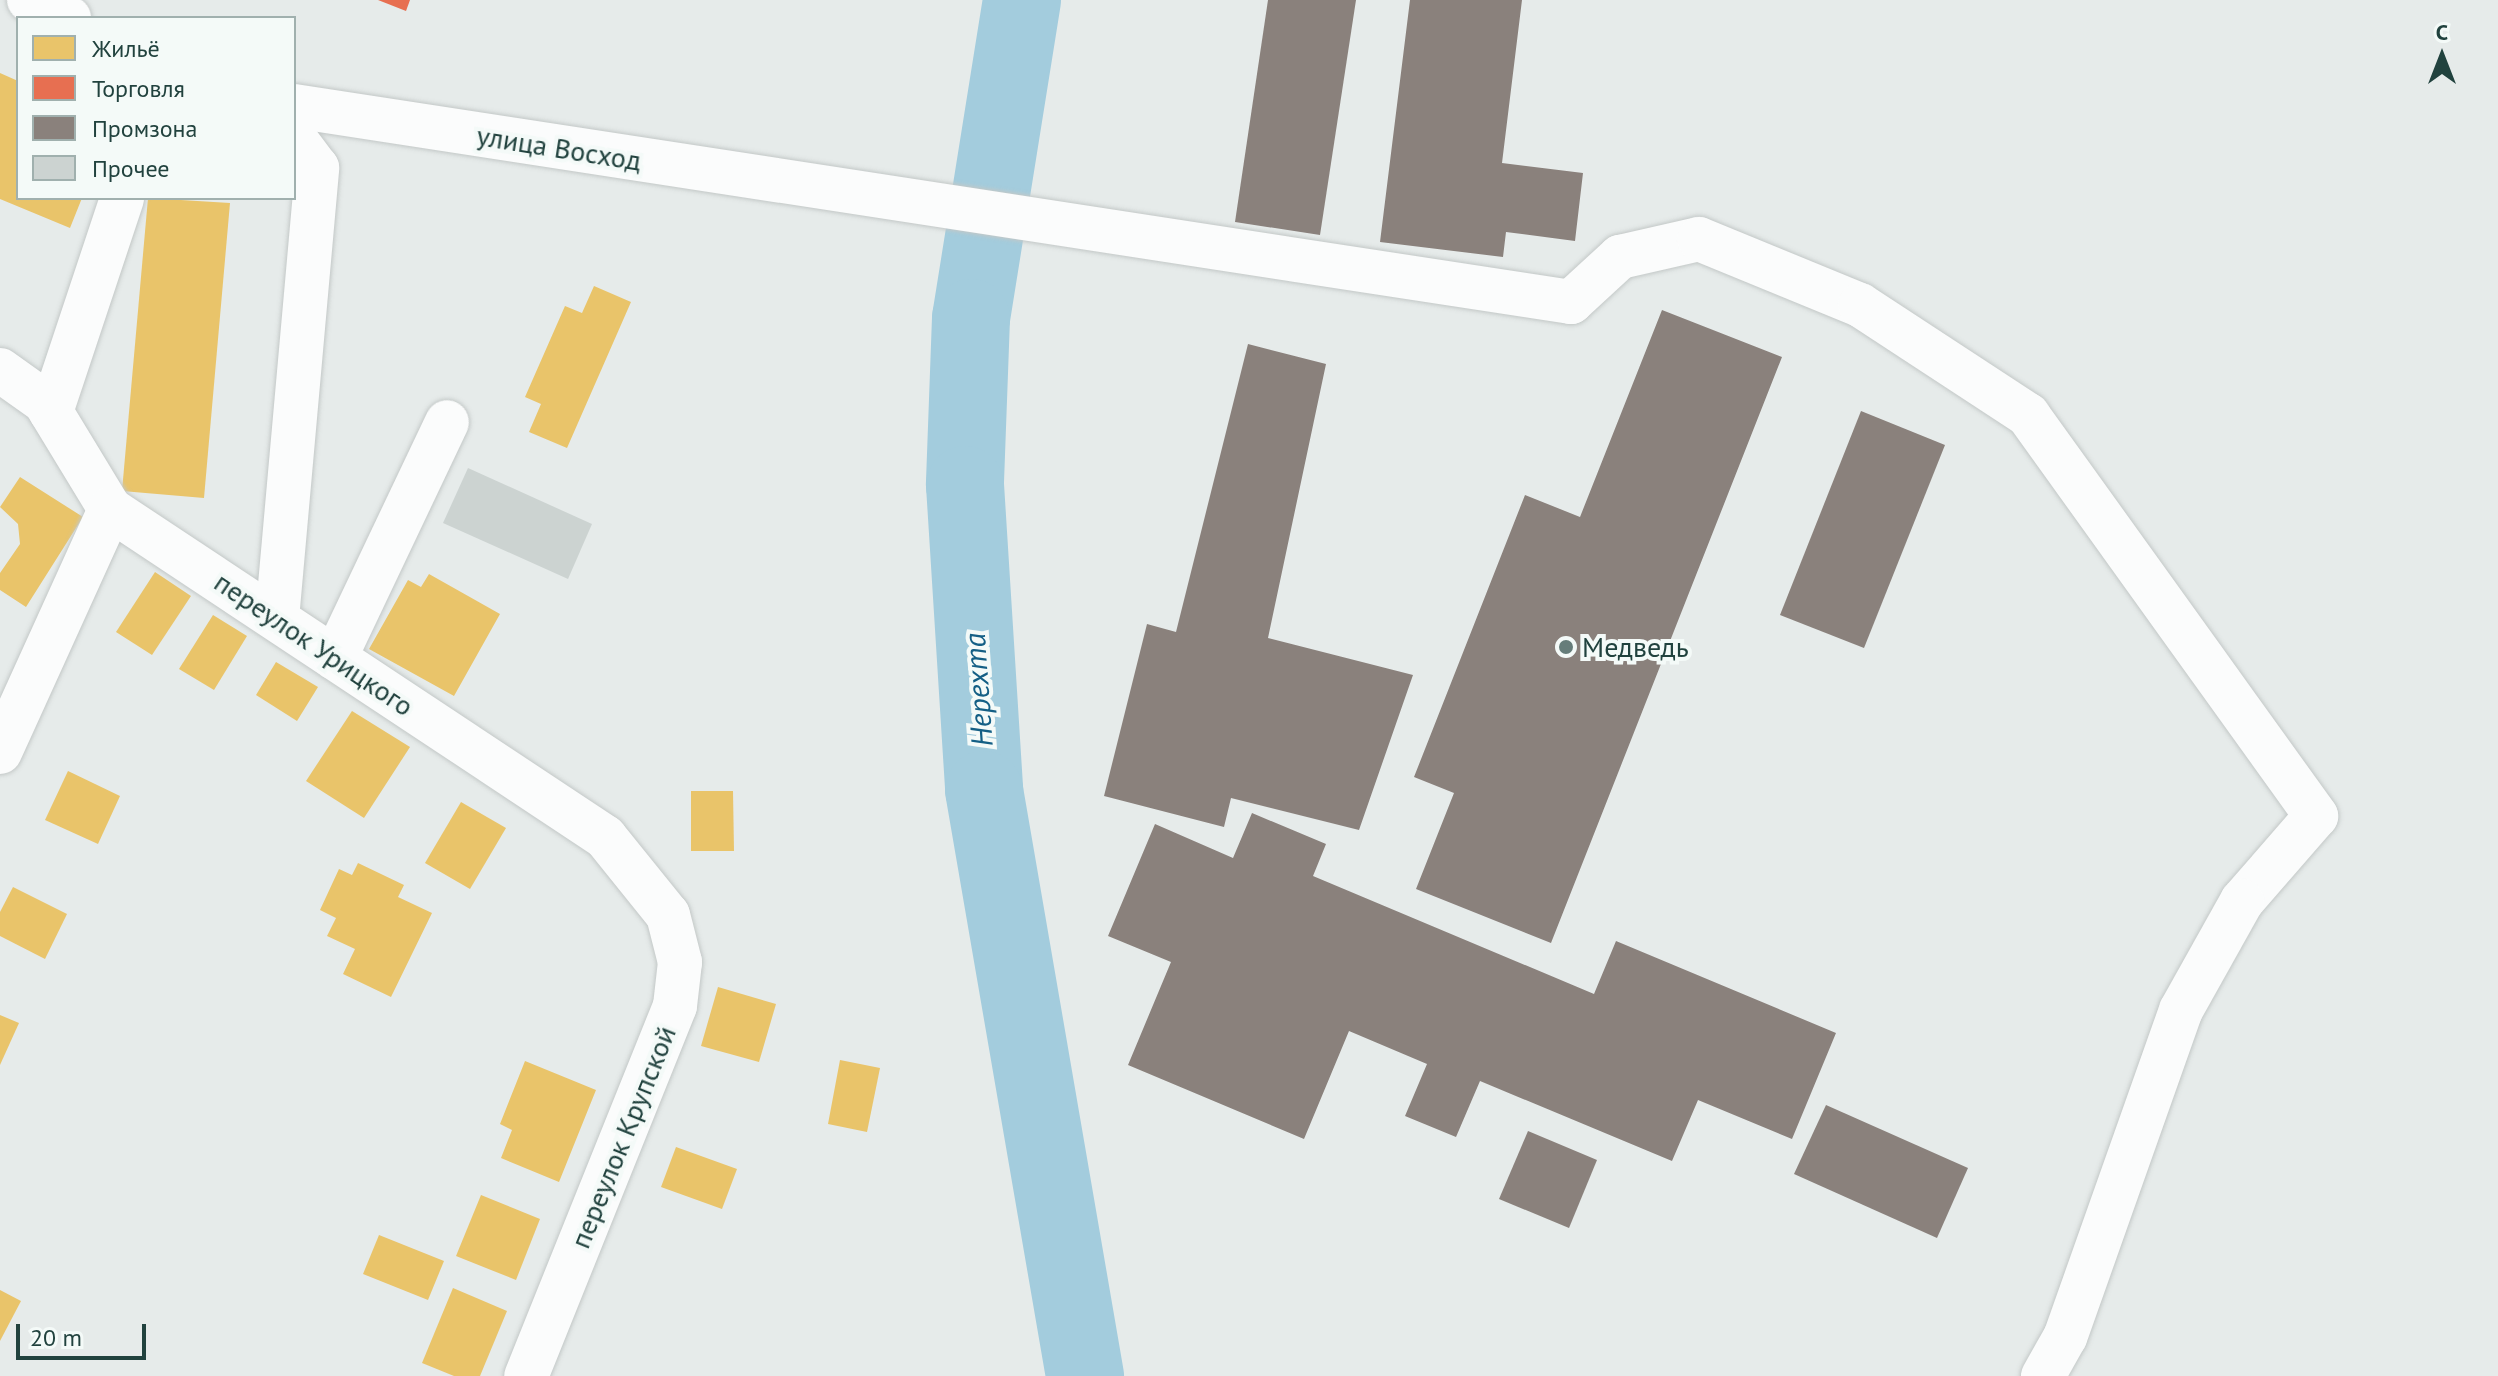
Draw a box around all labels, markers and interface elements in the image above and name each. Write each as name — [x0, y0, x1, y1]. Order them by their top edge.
legend — [16, 16, 296, 200]
north arrow — [2402, 16, 2482, 96]
text: С — [2436, 18, 2448, 46]
text: Жильё — [92, 33, 160, 64]
text: Торговля — [92, 73, 185, 104]
text: Промзона — [92, 113, 197, 144]
street label: улица Восход — [474, 118, 644, 178]
text: Прочее — [92, 153, 170, 184]
street label: переулок Урицкого — [208, 565, 420, 723]
place label: Медведь — [1582, 630, 1689, 664]
water label: Нерехта — [956, 632, 1000, 748]
marker: Медведь — [1557, 638, 1575, 656]
street label: переулок Крупской — [563, 1021, 683, 1253]
scale bar — [20, 1308, 150, 1358]
text: 20 m — [30, 1322, 82, 1353]

